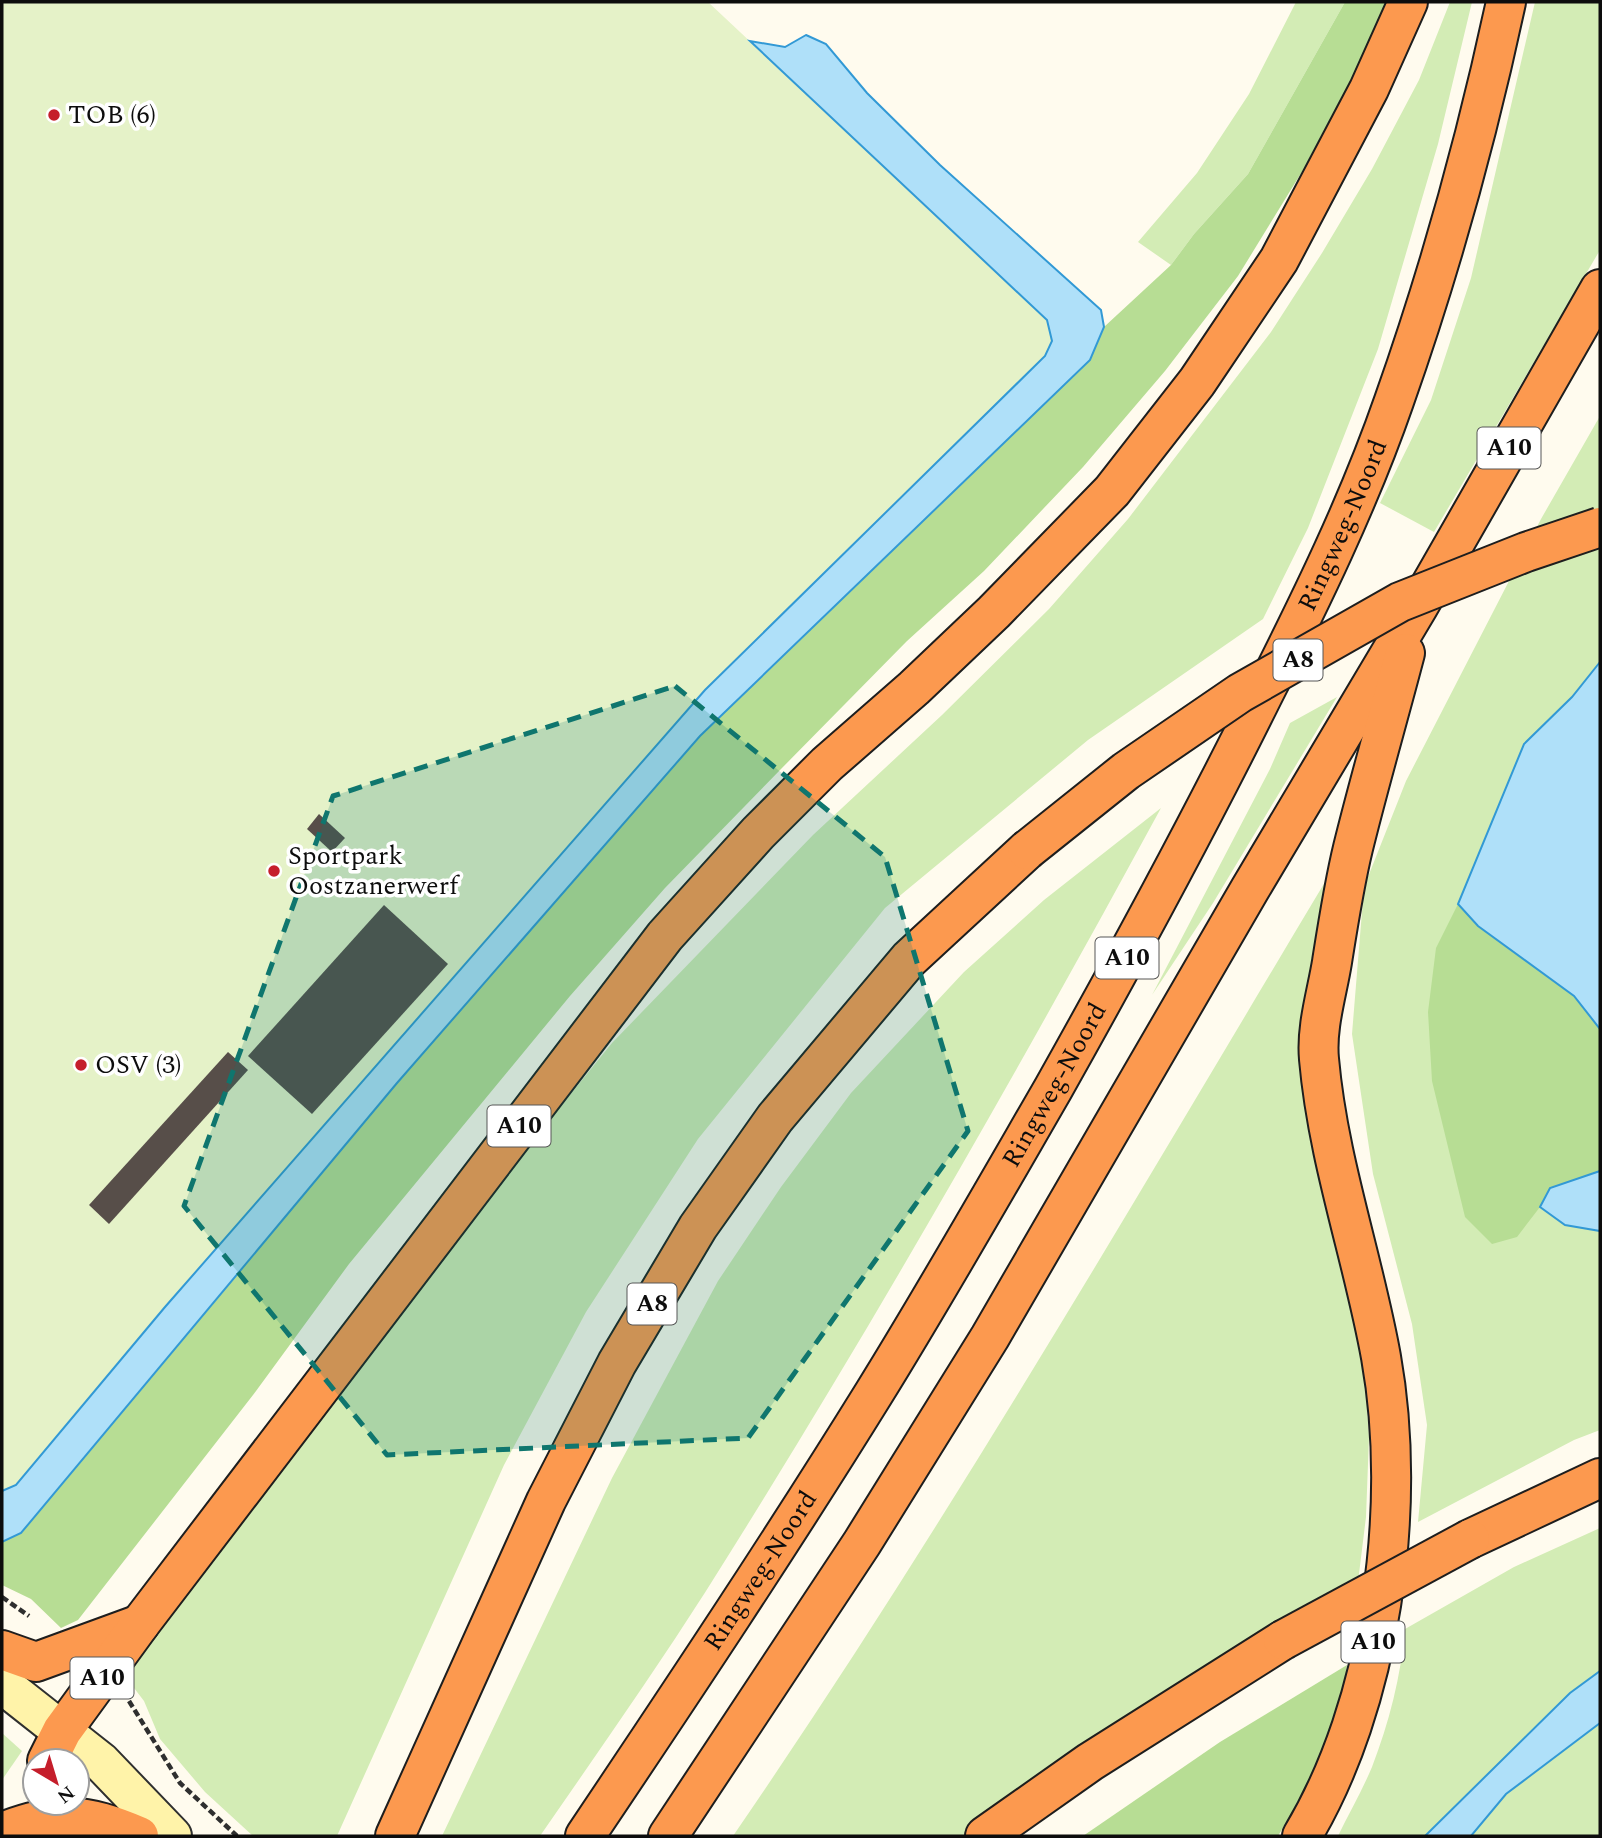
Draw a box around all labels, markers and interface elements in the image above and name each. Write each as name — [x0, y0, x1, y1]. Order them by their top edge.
place label: TOB (6) — [68, 95, 156, 135]
marker: TOB (6) — [46, 107, 62, 123]
road number: A10 — [1478, 428, 1540, 468]
street label: Ringweg-Noord — [1287, 433, 1398, 618]
road number: A8 — [1274, 640, 1322, 680]
place label: Sportpark Oostzanerwerf — [288, 836, 460, 906]
marker: Sportpark Oostzanerwerf — [266, 863, 282, 879]
road number: A10 — [1096, 938, 1158, 978]
street label: Ringweg-Noord — [992, 995, 1117, 1175]
place label: OSV (3) — [95, 1045, 182, 1085]
marker: OSV (3) — [73, 1057, 89, 1073]
road number: A10 — [488, 1106, 550, 1146]
road number: A8 — [628, 1284, 676, 1324]
street label: Ringweg-Noord — [694, 1483, 828, 1659]
road number: A10 — [1342, 1622, 1404, 1662]
road number: A10 — [70, 1658, 134, 1698]
north arrow — [21, 1747, 91, 1817]
text: N — [51, 1778, 81, 1810]

